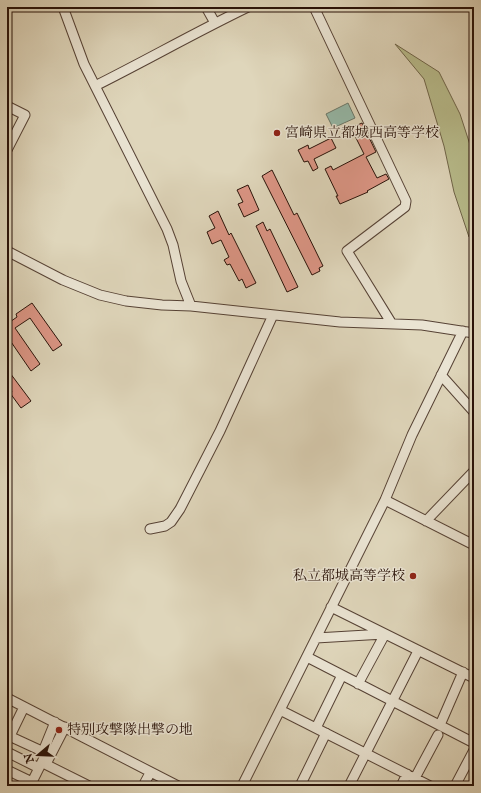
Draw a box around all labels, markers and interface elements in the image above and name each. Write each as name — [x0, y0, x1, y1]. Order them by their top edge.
place label: 宮崎県立都城西高等学校 — [285, 124, 439, 142]
marker: 宮崎県立都城西高等学校 — [272, 128, 282, 138]
place label: 私立都城高等学校 — [293, 567, 405, 585]
marker: 私立都城高等学校 — [408, 571, 418, 581]
place label: 特別攻撃隊出撃の地 — [67, 721, 193, 739]
marker: 特別攻撃隊出撃の地 — [54, 725, 64, 735]
north arrow — [18, 735, 58, 775]
text: N — [21, 751, 38, 766]

